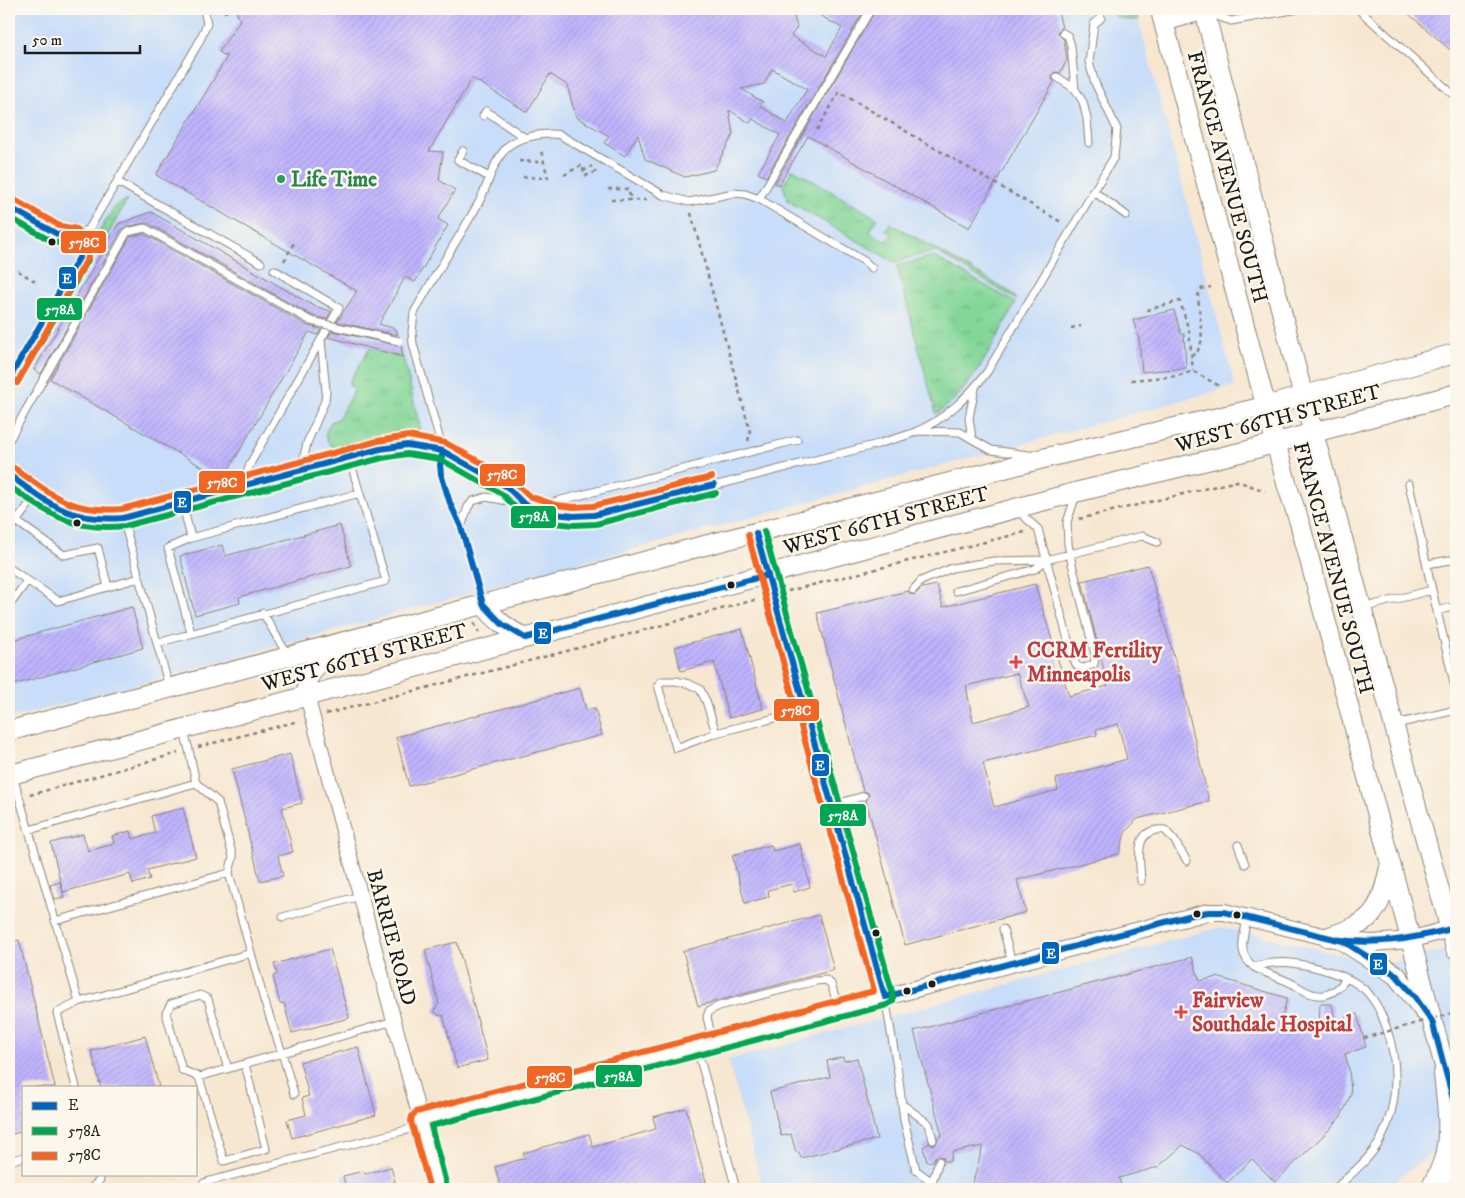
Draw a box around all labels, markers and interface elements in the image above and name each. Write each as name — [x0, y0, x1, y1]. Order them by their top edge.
scale bar — [25, 22, 140, 54]
text: 50 m — [32, 31, 62, 50]
street label: FRANCE AVENUE SOUTH — [1181, 48, 1273, 306]
place label: Life Time — [291, 167, 377, 193]
marker: Life Time — [275, 173, 287, 185]
line badge: 578C — [60, 230, 107, 254]
text: 578C — [68, 234, 99, 252]
unlabelled marker — [47, 237, 57, 247]
line badge: E — [58, 266, 77, 290]
text: E — [62, 270, 72, 288]
line badge: 578A — [36, 297, 83, 321]
text: 578A — [44, 301, 76, 319]
street label: WEST 66TH STREET — [1172, 379, 1384, 459]
street label: FRANCE AVENUE SOUTH — [1287, 439, 1379, 697]
line badge: 578C — [479, 463, 526, 487]
text: 578C — [486, 466, 517, 484]
line badge: 578C — [198, 470, 246, 494]
text: 578C — [206, 474, 237, 492]
street label: WEST 66TH STREET — [780, 481, 992, 561]
line badge: E — [173, 490, 192, 514]
text: E — [177, 494, 187, 512]
line badge: 578A — [510, 505, 557, 529]
text: 578A — [518, 508, 550, 526]
unlabelled marker — [72, 518, 82, 528]
unlabelled marker — [726, 580, 736, 590]
street label: WEST 66TH STREET — [258, 618, 470, 698]
line badge: E — [533, 621, 552, 645]
text: E — [538, 625, 548, 643]
place label: CCRM Fertility Minneapolis — [1027, 638, 1163, 688]
marker: CCRM Fertility Minneapolis — [1009, 655, 1023, 669]
line badge: 578C — [773, 698, 820, 722]
text: 578C — [780, 702, 811, 720]
line badge: E — [811, 753, 830, 777]
text: E — [815, 757, 825, 775]
line badge: 578A — [819, 803, 867, 827]
text: 578A — [827, 807, 859, 825]
street label: BARRIE ROAD — [360, 866, 422, 1008]
unlabelled marker — [1192, 909, 1202, 919]
unlabelled marker — [1232, 910, 1242, 920]
unlabelled marker — [871, 928, 881, 938]
line badge: E — [1041, 941, 1060, 965]
text: E — [1046, 945, 1056, 963]
line badge: E — [1369, 952, 1388, 976]
text: E — [1373, 956, 1383, 974]
unlabelled marker — [927, 979, 937, 989]
unlabelled marker — [902, 986, 912, 996]
place label: Fairview Southdale Hospital — [1192, 988, 1353, 1038]
marker: Fairview Southdale Hospital — [1174, 1005, 1188, 1019]
line badge: 578A — [595, 1064, 643, 1088]
line badge: 578C — [526, 1065, 573, 1089]
text: 578A — [603, 1068, 635, 1086]
text: 578C — [534, 1069, 565, 1087]
legend — [22, 1086, 198, 1176]
text: E — [68, 1096, 79, 1115]
text: 578A — [68, 1122, 101, 1141]
text: 578C — [68, 1146, 101, 1165]

